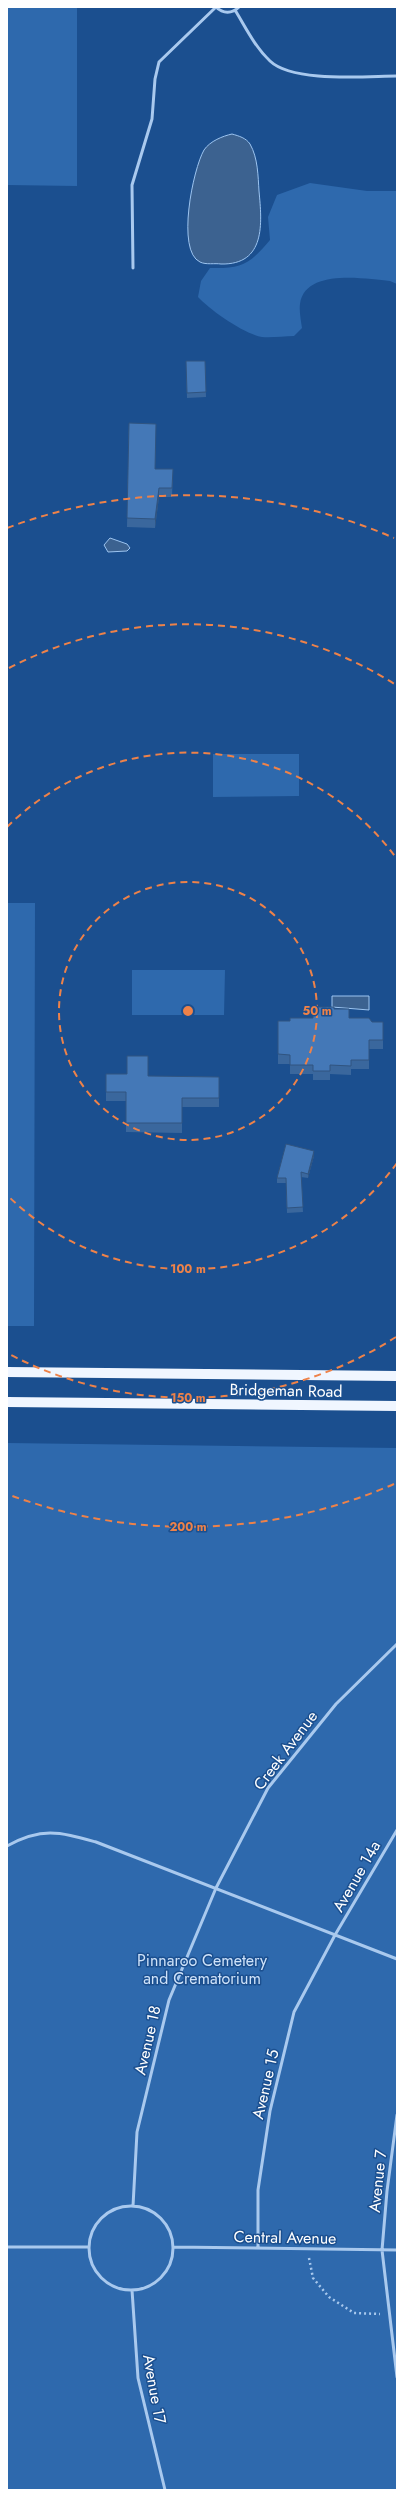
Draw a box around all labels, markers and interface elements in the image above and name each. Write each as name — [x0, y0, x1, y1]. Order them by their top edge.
text: 50 m — [302, 1002, 332, 1020]
centre of rings — [181, 1004, 195, 1018]
text: 100 m — [170, 1260, 206, 1278]
street label: Bridgeman Road — [229, 1378, 343, 1403]
text: 150 m — [170, 1389, 206, 1407]
text: 200 m — [169, 1518, 207, 1536]
street label: Creek Avenue — [248, 1706, 323, 1795]
street label: Avenue 14a — [327, 1836, 386, 1916]
park label: Pinnaroo Cemetery and Crematorium — [137, 1949, 268, 1990]
street label: Avenue 18 — [128, 2003, 167, 2077]
street label: Avenue 15 — [246, 2047, 285, 2121]
street label: Avenue 7 — [363, 2148, 392, 2214]
street label: Central Avenue — [233, 2225, 337, 2250]
street label: Avenue 17 — [137, 2352, 172, 2426]

